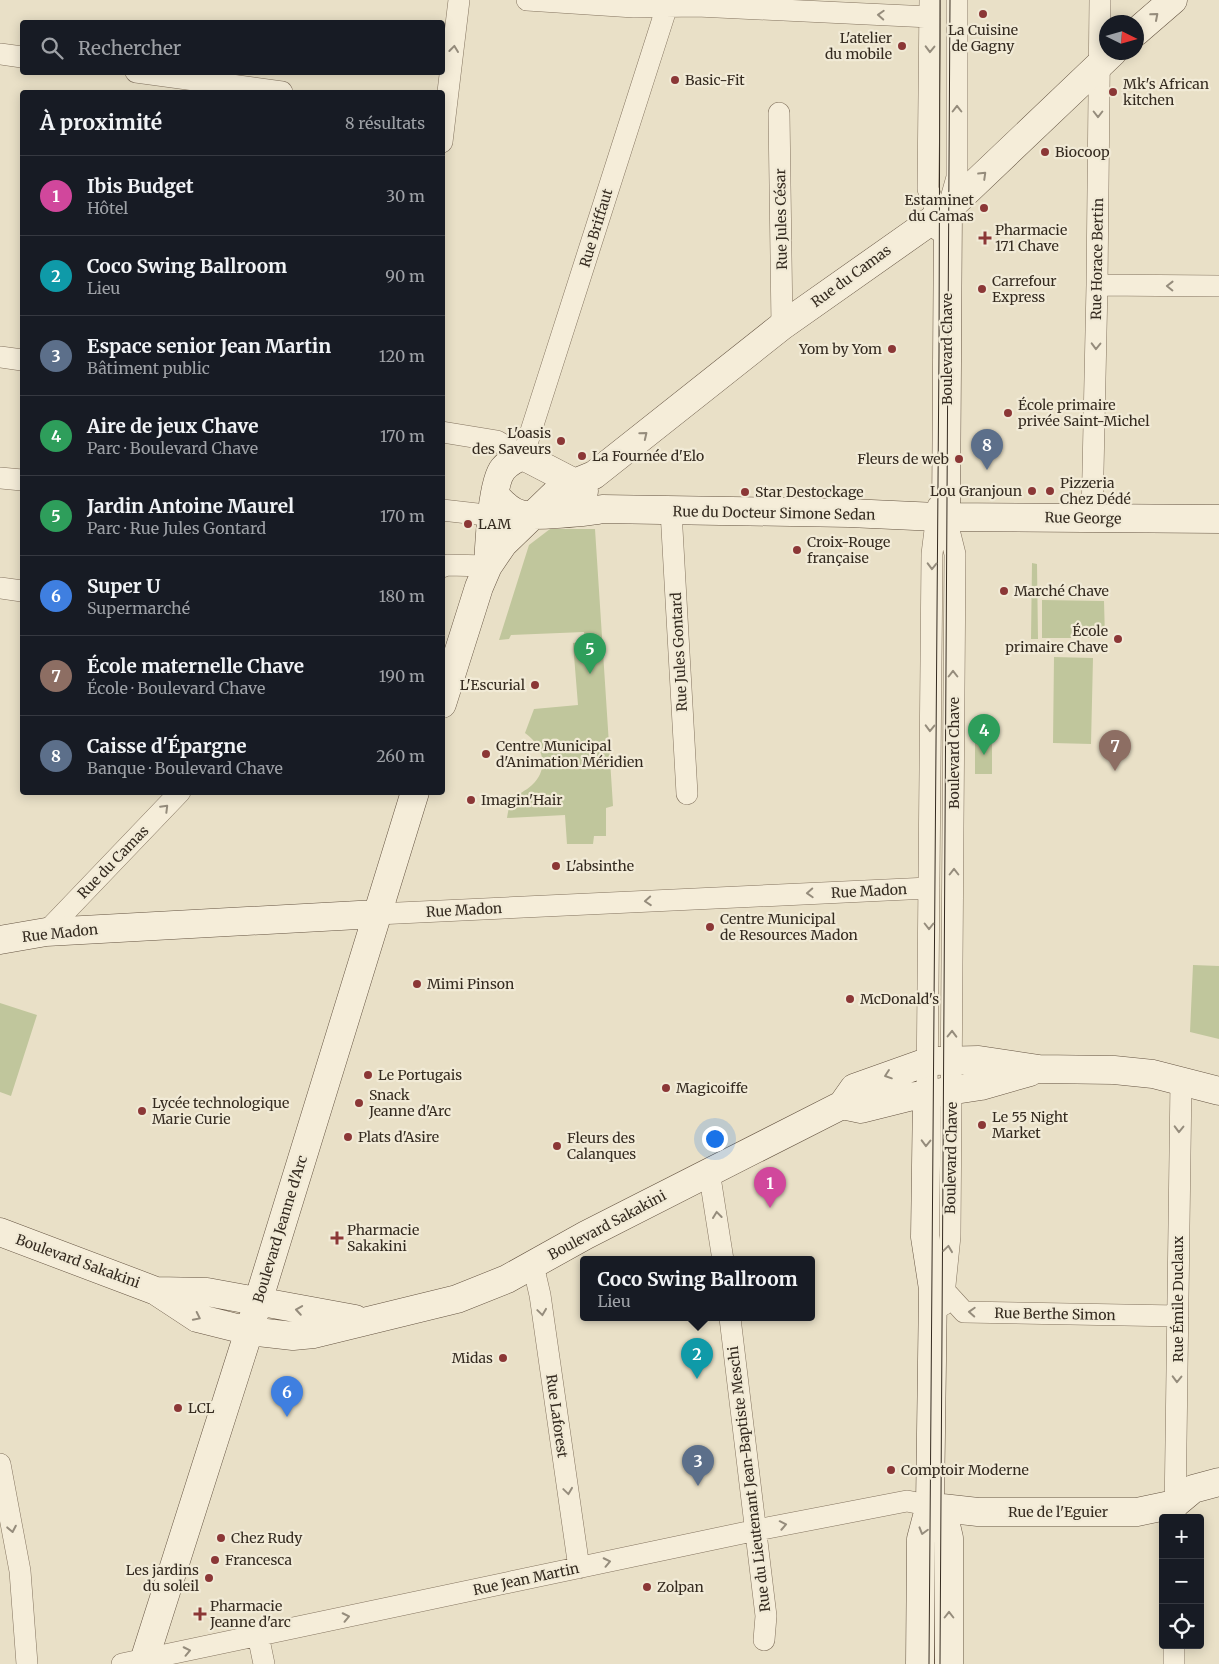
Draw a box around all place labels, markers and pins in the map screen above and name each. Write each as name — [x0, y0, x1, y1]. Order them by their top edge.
marker: La Cuisine de Gagny — [977, 8, 989, 20]
place label: La Cuisine de Gagny — [948, 21, 1018, 55]
place label: L'atelier du mobile — [825, 29, 892, 63]
marker: L'atelier du mobile — [896, 40, 908, 52]
place label: Basic-Fit — [685, 71, 745, 89]
marker: Basic-Fit — [669, 74, 681, 86]
place label: Mk's African kitchen — [1123, 75, 1209, 109]
marker: Mk's African kitchen — [1107, 86, 1119, 98]
place label: Biocoop — [1055, 143, 1110, 161]
marker: Biocoop — [1039, 146, 1051, 158]
place label: Estaminet du Camas — [905, 191, 975, 225]
marker: Estaminet du Camas — [978, 202, 990, 214]
place label: Pharmacie 171 Chave — [995, 221, 1067, 255]
marker: Pharmacie 171 Chave — [979, 232, 991, 244]
place label: Carrefour Express — [992, 272, 1057, 306]
marker: Carrefour Express — [976, 283, 988, 295]
place label: Yom by Yom — [798, 340, 882, 358]
marker: Yom by Yom — [886, 343, 898, 355]
place label: École primaire privée Saint-Michel — [1018, 396, 1150, 430]
marker: École primaire privée Saint-Michel — [1002, 407, 1014, 419]
place label: L'oasis des Saveurs — [472, 424, 551, 458]
pin: 8 — [971, 429, 1003, 470]
marker: L'oasis des Saveurs — [555, 435, 567, 447]
place label: La Fournée d'Elo — [592, 447, 704, 465]
marker: La Fournée d'Elo — [576, 450, 588, 462]
place label: Fleurs de web — [857, 450, 949, 468]
marker: Fleurs de web — [953, 453, 965, 465]
place label: Pizzeria Chez Dédé — [1060, 474, 1131, 508]
place label: Lou Granjoun — [930, 482, 1022, 500]
place label: Star Destockage — [755, 483, 864, 501]
marker: Lou Granjoun — [1026, 485, 1038, 497]
marker: Pizzeria Chez Dédé — [1044, 485, 1056, 497]
marker: Star Destockage — [739, 486, 751, 498]
place label: LAM — [478, 515, 511, 533]
marker: LAM — [462, 518, 474, 530]
place label: Croix-Rouge française — [807, 533, 890, 567]
marker: Croix-Rouge française — [791, 544, 803, 556]
place label: Marché Chave — [1014, 582, 1109, 600]
marker: Marché Chave — [998, 585, 1010, 597]
place label: École primaire Chave — [1005, 622, 1108, 656]
pin: 5 — [574, 633, 606, 674]
marker: École primaire Chave — [1112, 633, 1124, 645]
place label: L'Escurial — [460, 676, 526, 694]
marker: L'Escurial — [529, 679, 541, 691]
pin: 4 — [968, 714, 1000, 755]
pin: 7 — [1099, 730, 1131, 771]
place label: Centre Municipal d'Animation Méridien — [496, 737, 644, 771]
marker: Centre Municipal d'Animation Méridien — [480, 748, 492, 760]
place label: Imagin'Hair — [481, 791, 563, 809]
marker: Imagin'Hair — [465, 794, 477, 806]
place label: L'absinthe — [566, 857, 634, 875]
marker: L'absinthe — [550, 860, 562, 872]
place label: Centre Municipal de Resources Madon — [720, 910, 858, 944]
marker: Centre Municipal de Resources Madon — [704, 921, 716, 933]
place label: Mimi Pinson — [427, 975, 514, 993]
marker: Mimi Pinson — [411, 978, 423, 990]
place label: McDonald's — [860, 990, 939, 1008]
marker: McDonald's — [844, 993, 856, 1005]
place label: Le Portugais — [378, 1066, 462, 1084]
marker: Le Portugais — [362, 1069, 374, 1081]
place label: Magicoiffe — [676, 1079, 748, 1097]
marker: Magicoiffe — [660, 1082, 672, 1094]
place label: Snack Jeanne d'Arc — [368, 1086, 451, 1120]
place label: Lycée technologique Marie Curie — [152, 1094, 289, 1128]
marker: Snack Jeanne d'Arc — [353, 1097, 365, 1109]
marker: Lycée technologique Marie Curie — [136, 1105, 148, 1117]
place label: Le 55 Night Market — [992, 1108, 1069, 1142]
marker: Le 55 Night Market — [976, 1119, 988, 1131]
place label: Plats d'Asire — [358, 1128, 439, 1146]
place label: Fleurs des Calanques — [567, 1129, 636, 1163]
marker: Plats d'Asire — [342, 1131, 354, 1143]
marker: Fleurs des Calanques — [551, 1140, 563, 1152]
pin: 1 — [754, 1167, 786, 1208]
place label: Pharmacie Sakakini — [347, 1221, 419, 1255]
marker: Pharmacie Sakakini — [331, 1232, 343, 1244]
pin: 2 — [681, 1338, 713, 1379]
place label: Midas — [452, 1349, 493, 1367]
marker: Midas — [497, 1352, 509, 1364]
pin: 6 — [271, 1376, 303, 1417]
place label: LCL — [188, 1399, 215, 1417]
marker: LCL — [172, 1402, 184, 1414]
pin: 3 — [682, 1445, 714, 1486]
place label: Comptoir Moderne — [901, 1461, 1029, 1479]
marker: Comptoir Moderne — [885, 1464, 897, 1476]
place label: Chez Rudy — [231, 1529, 303, 1547]
marker: Chez Rudy — [215, 1532, 227, 1544]
place label: Francesca — [225, 1551, 292, 1569]
marker: Francesca — [209, 1554, 221, 1566]
place label: Les jardins du soleil — [126, 1561, 200, 1595]
marker: Les jardins du soleil — [203, 1572, 215, 1584]
place label: Zolpan — [657, 1578, 704, 1596]
marker: Zolpan — [641, 1581, 653, 1593]
place label: Pharmacie Jeanne d'arc — [209, 1597, 291, 1631]
marker: Pharmacie Jeanne d'arc — [194, 1608, 206, 1620]

